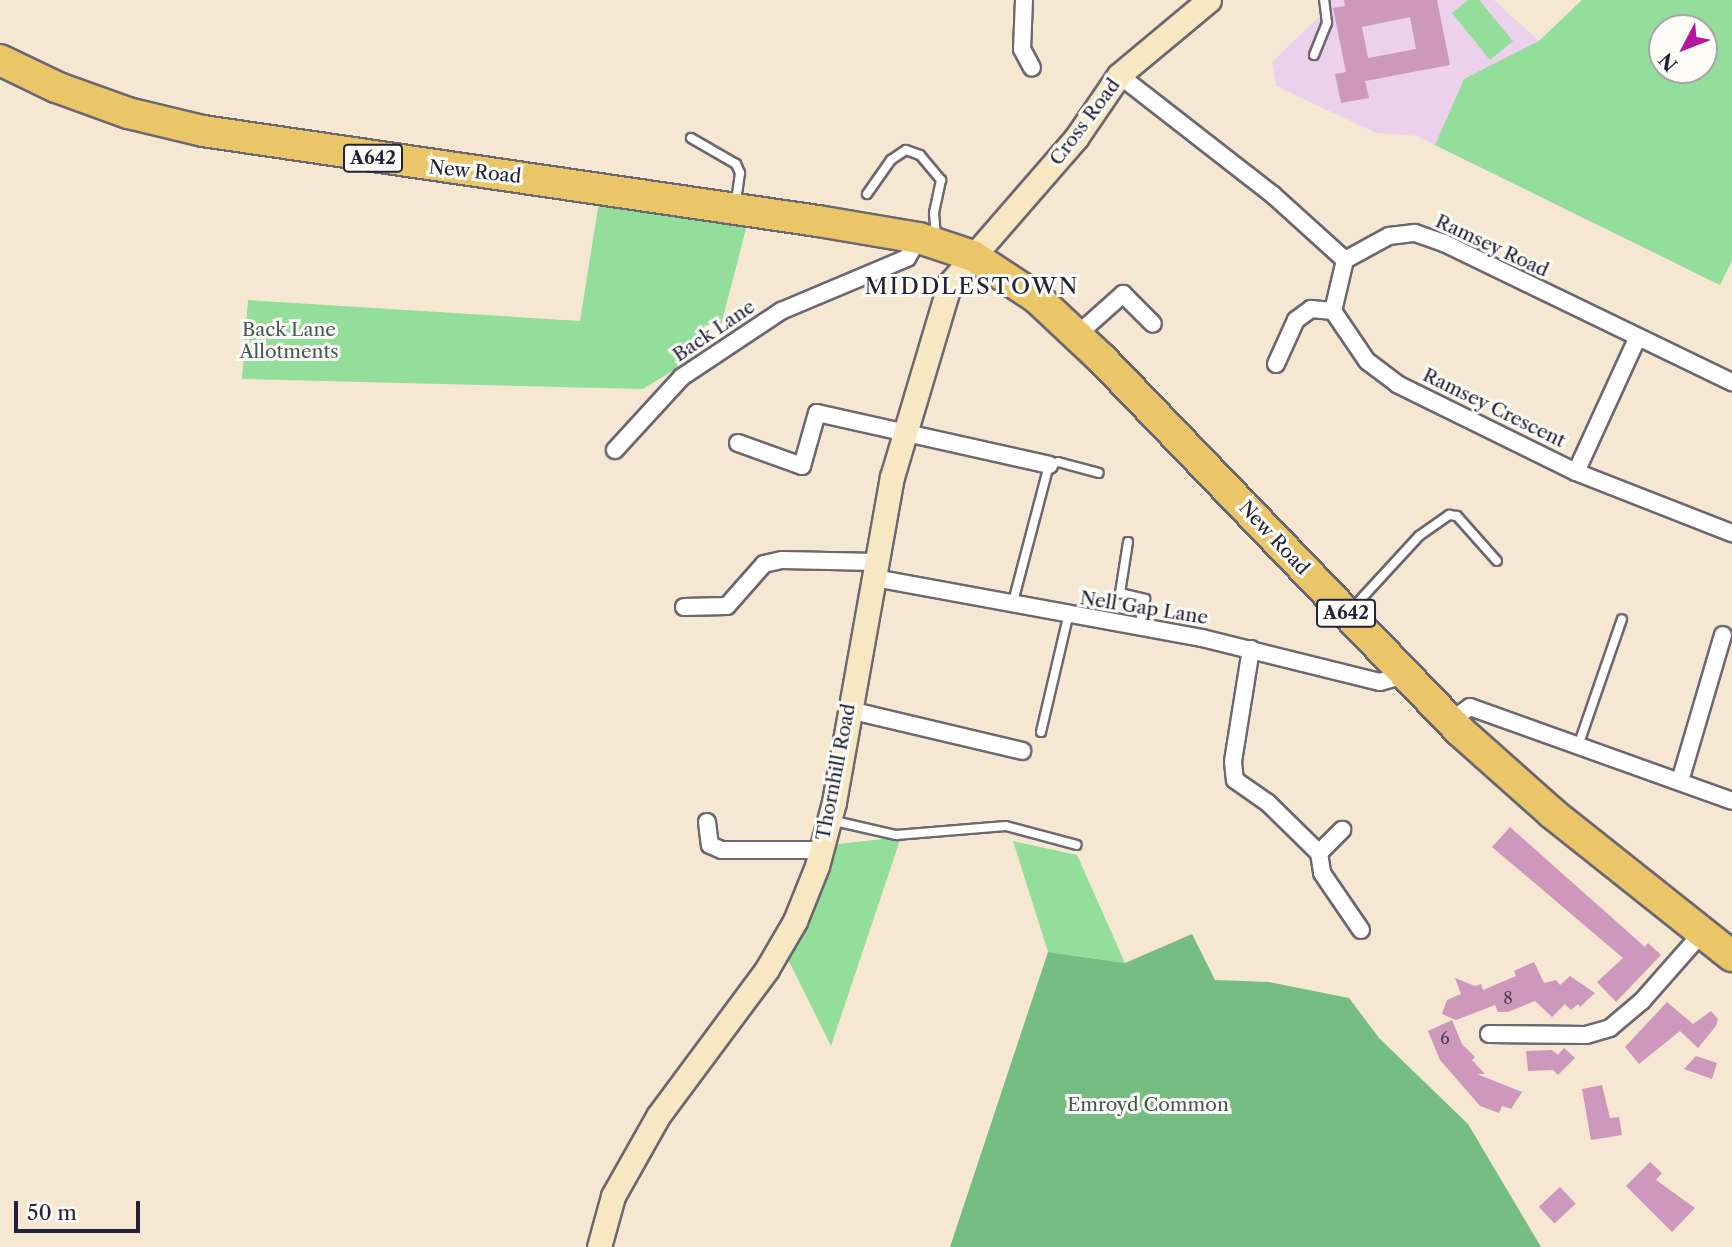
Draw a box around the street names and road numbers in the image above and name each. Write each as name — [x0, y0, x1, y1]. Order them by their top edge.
street label: Cross Road — [1045, 74, 1125, 170]
road number: A642 — [342, 144, 404, 173]
street label: New Road — [427, 156, 523, 188]
street label: Ramsey Road — [1432, 210, 1552, 282]
street label: Back Lane — [669, 295, 759, 367]
street label: Ramsey Crescent — [1419, 363, 1569, 453]
street label: New Road — [1234, 496, 1314, 580]
street label: Nell Gap Lane — [1078, 587, 1210, 629]
road number: A642 — [1314, 598, 1378, 628]
street label: Thornhill Road — [812, 702, 860, 842]

